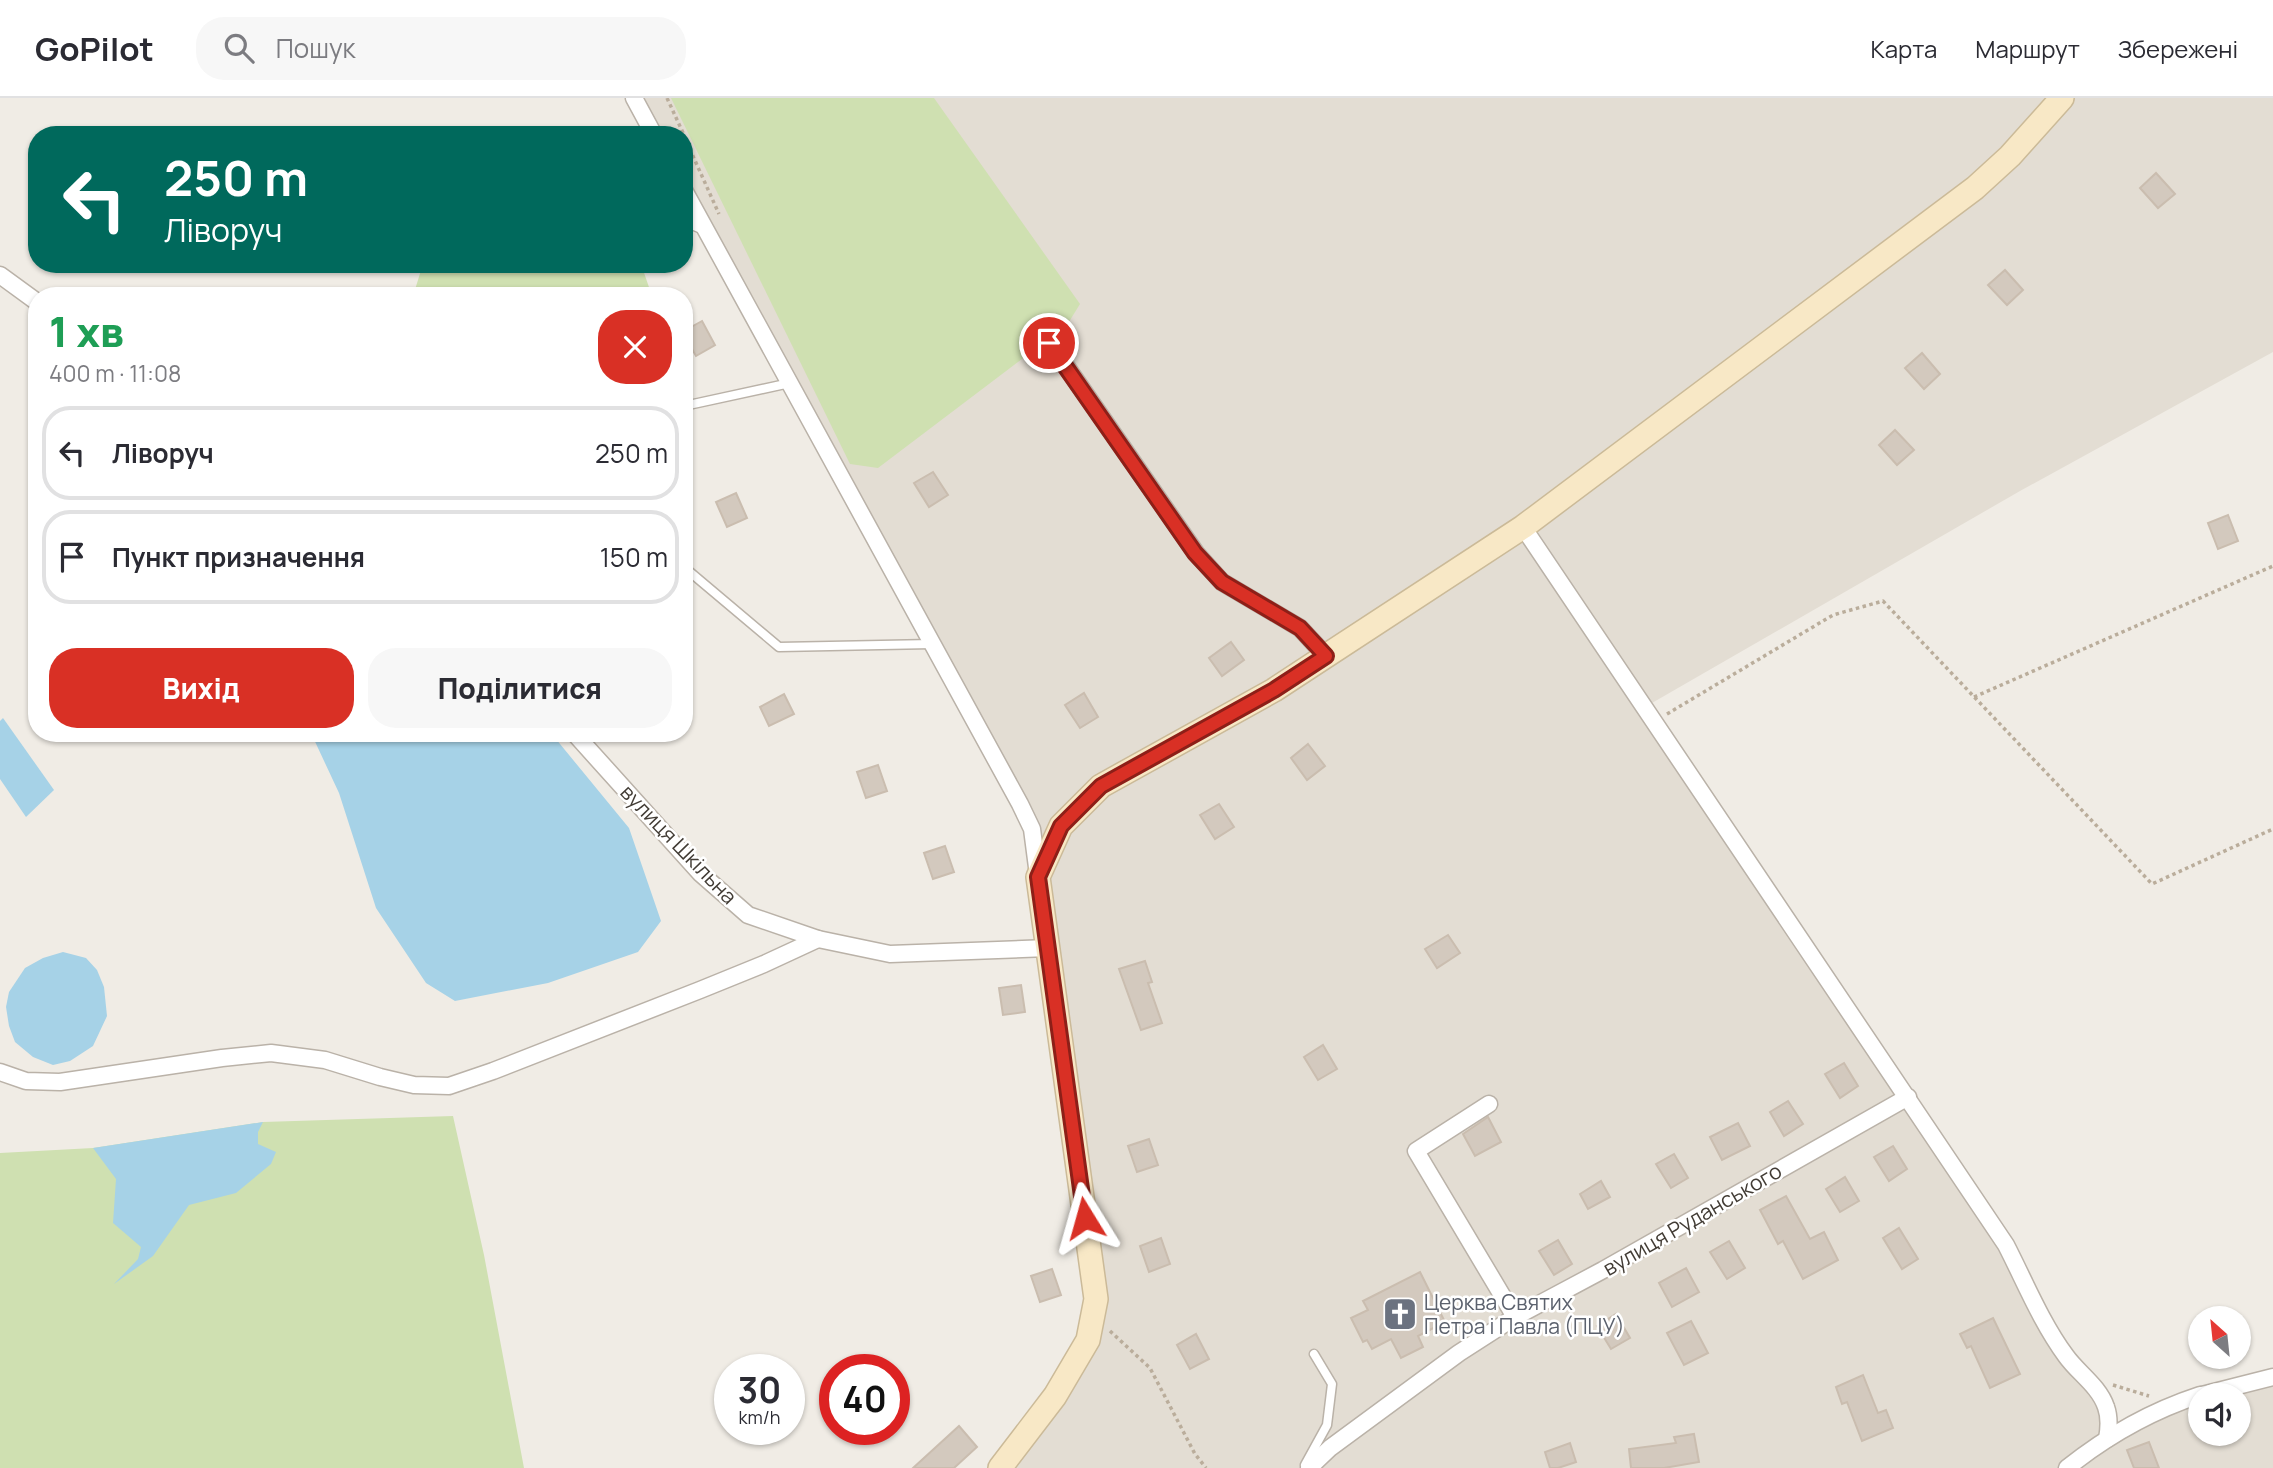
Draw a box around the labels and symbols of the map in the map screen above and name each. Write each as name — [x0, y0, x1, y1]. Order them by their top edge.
pin — [1019, 313, 1079, 373]
street label: вулиця Шкільна — [615, 778, 743, 910]
street label: вулиця Руданського — [1597, 1156, 1787, 1282]
position arrow — [1048, 1181, 1122, 1255]
place label: Церква Святих Петра і Павла (ПЦУ) — [1424, 1288, 1625, 1340]
church icon: Церква Святих Петра і Павла (ПЦУ) — [1381, 1295, 1419, 1333]
north arrow — [2188, 1306, 2250, 1368]
speed limit sign: 40 — [819, 1354, 910, 1445]

